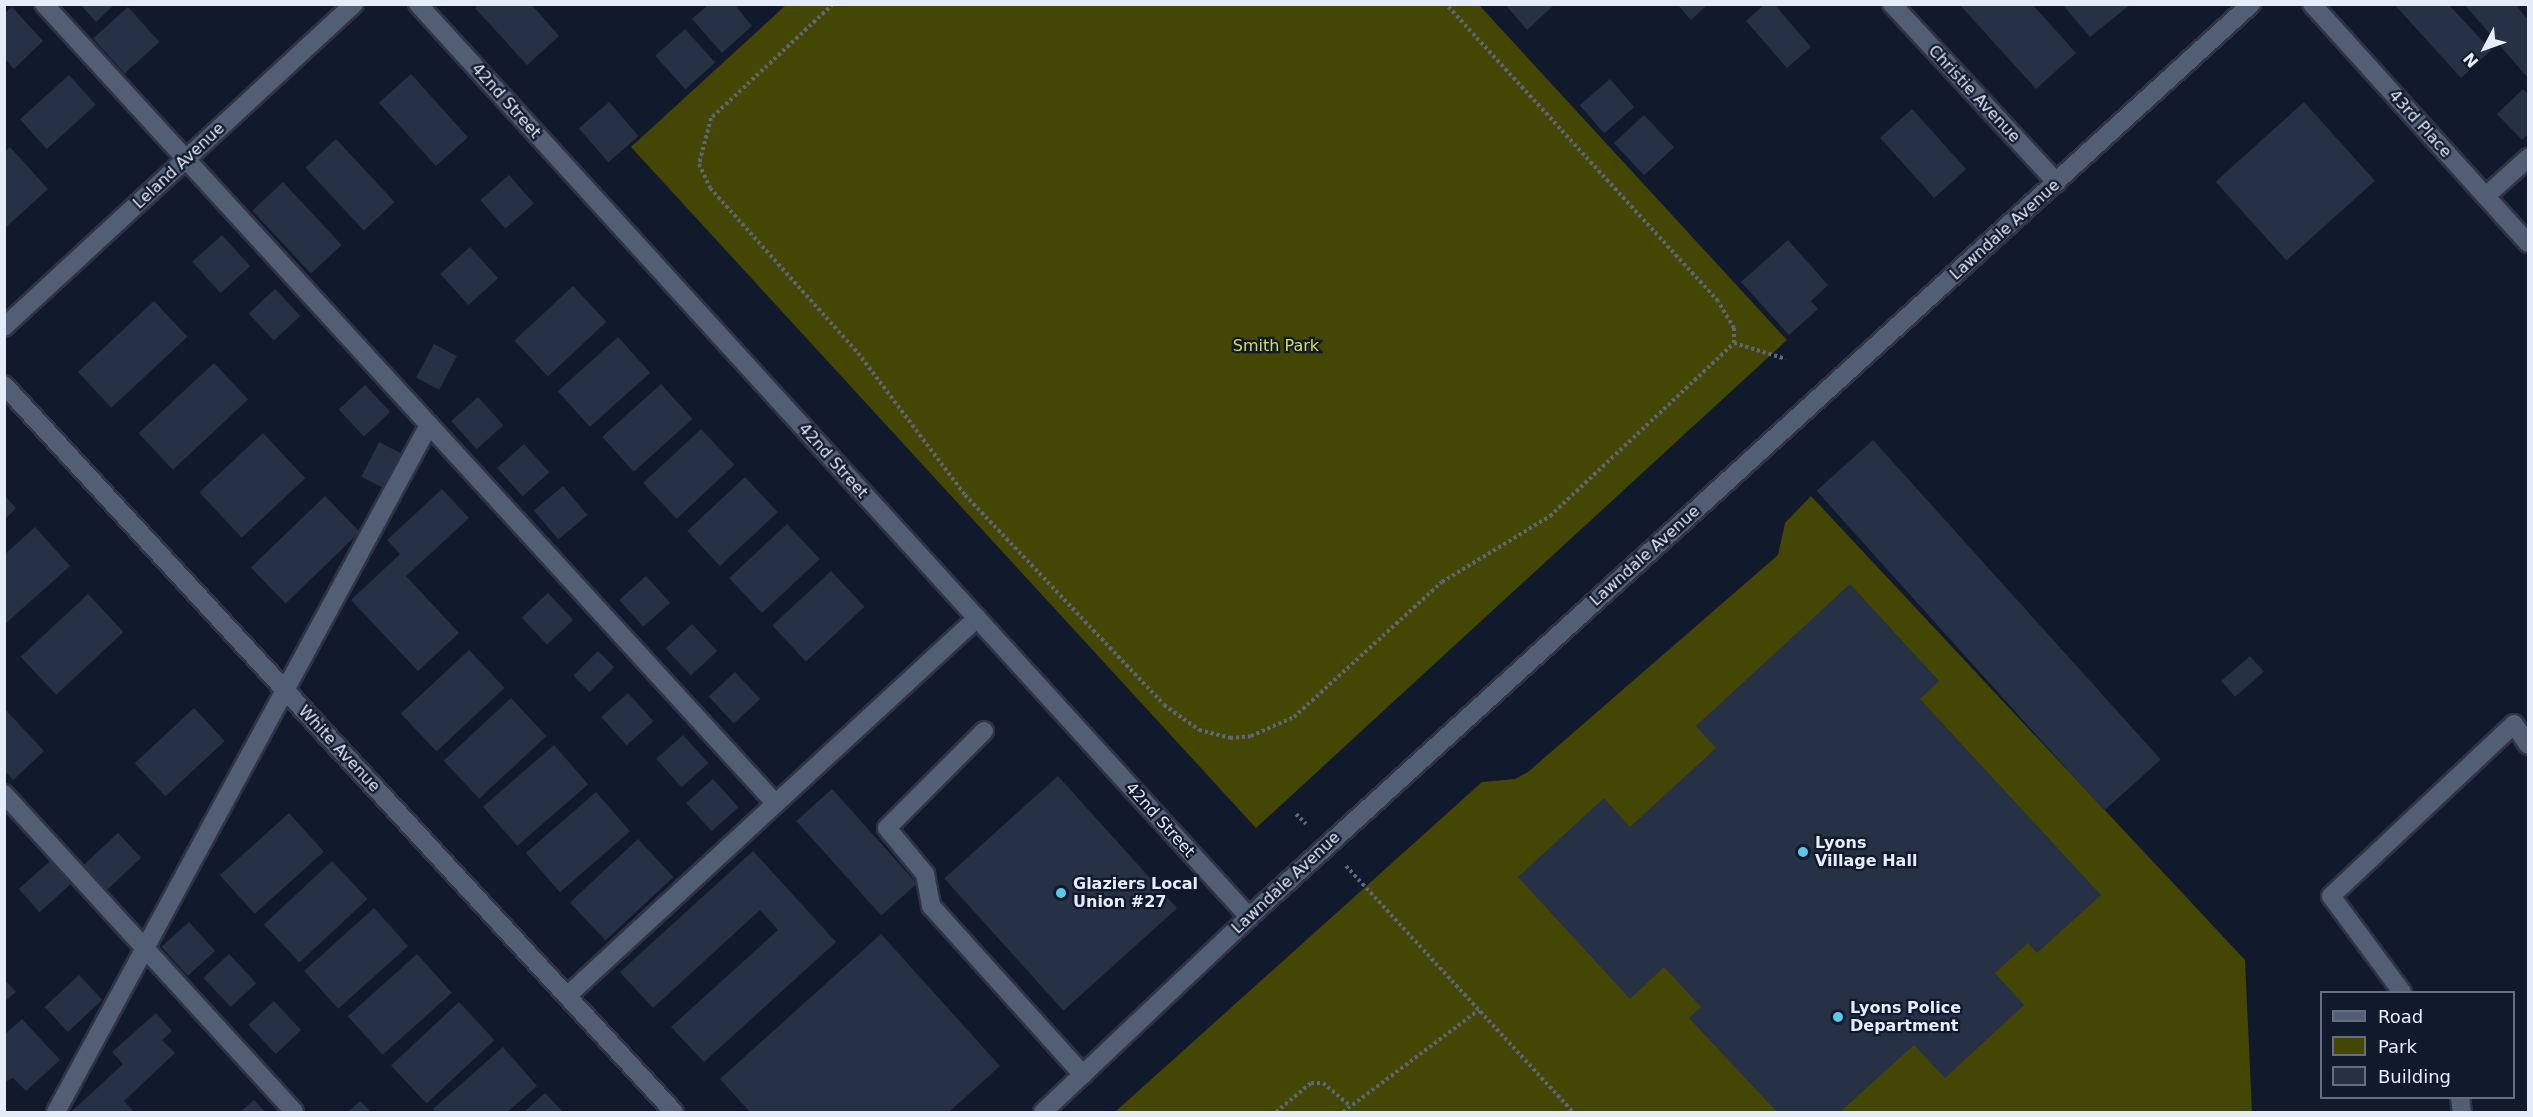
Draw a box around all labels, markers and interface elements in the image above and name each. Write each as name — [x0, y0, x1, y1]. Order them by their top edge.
north arrow — [2455, 18, 2515, 78]
street label: Christie Avenue — [1924, 41, 2024, 147]
text: N — [2459, 49, 2483, 71]
street label: 42nd Street — [467, 60, 545, 142]
street label: 43rd Place — [2385, 86, 2455, 162]
street label: Leland Avenue — [129, 119, 229, 213]
street label: Lawndale Avenue — [1946, 176, 2064, 284]
park label: Smith Park — [1233, 336, 1319, 356]
street label: 42nd Street — [794, 420, 872, 502]
street label: Lawndale Avenue — [1586, 502, 1704, 610]
street label: White Avenue — [294, 702, 384, 796]
street label: 42nd Street — [1121, 779, 1199, 861]
street label: Lawndale Avenue — [1228, 828, 1344, 938]
place label: Lyons Village Hall — [1815, 833, 1917, 871]
marker: Lyons Village Hall — [1796, 845, 1810, 859]
place label: Glaziers Local Union #27 — [1073, 874, 1198, 912]
marker: Glaziers Local Union #27 — [1054, 886, 1068, 900]
legend — [2320, 991, 2515, 1099]
place label: Lyons Police Department — [1850, 998, 1961, 1036]
text: Road — [2378, 1006, 2423, 1027]
marker: Lyons Police Department — [1831, 1010, 1845, 1024]
text: Park — [2378, 1036, 2417, 1057]
text: Building — [2378, 1066, 2451, 1087]

